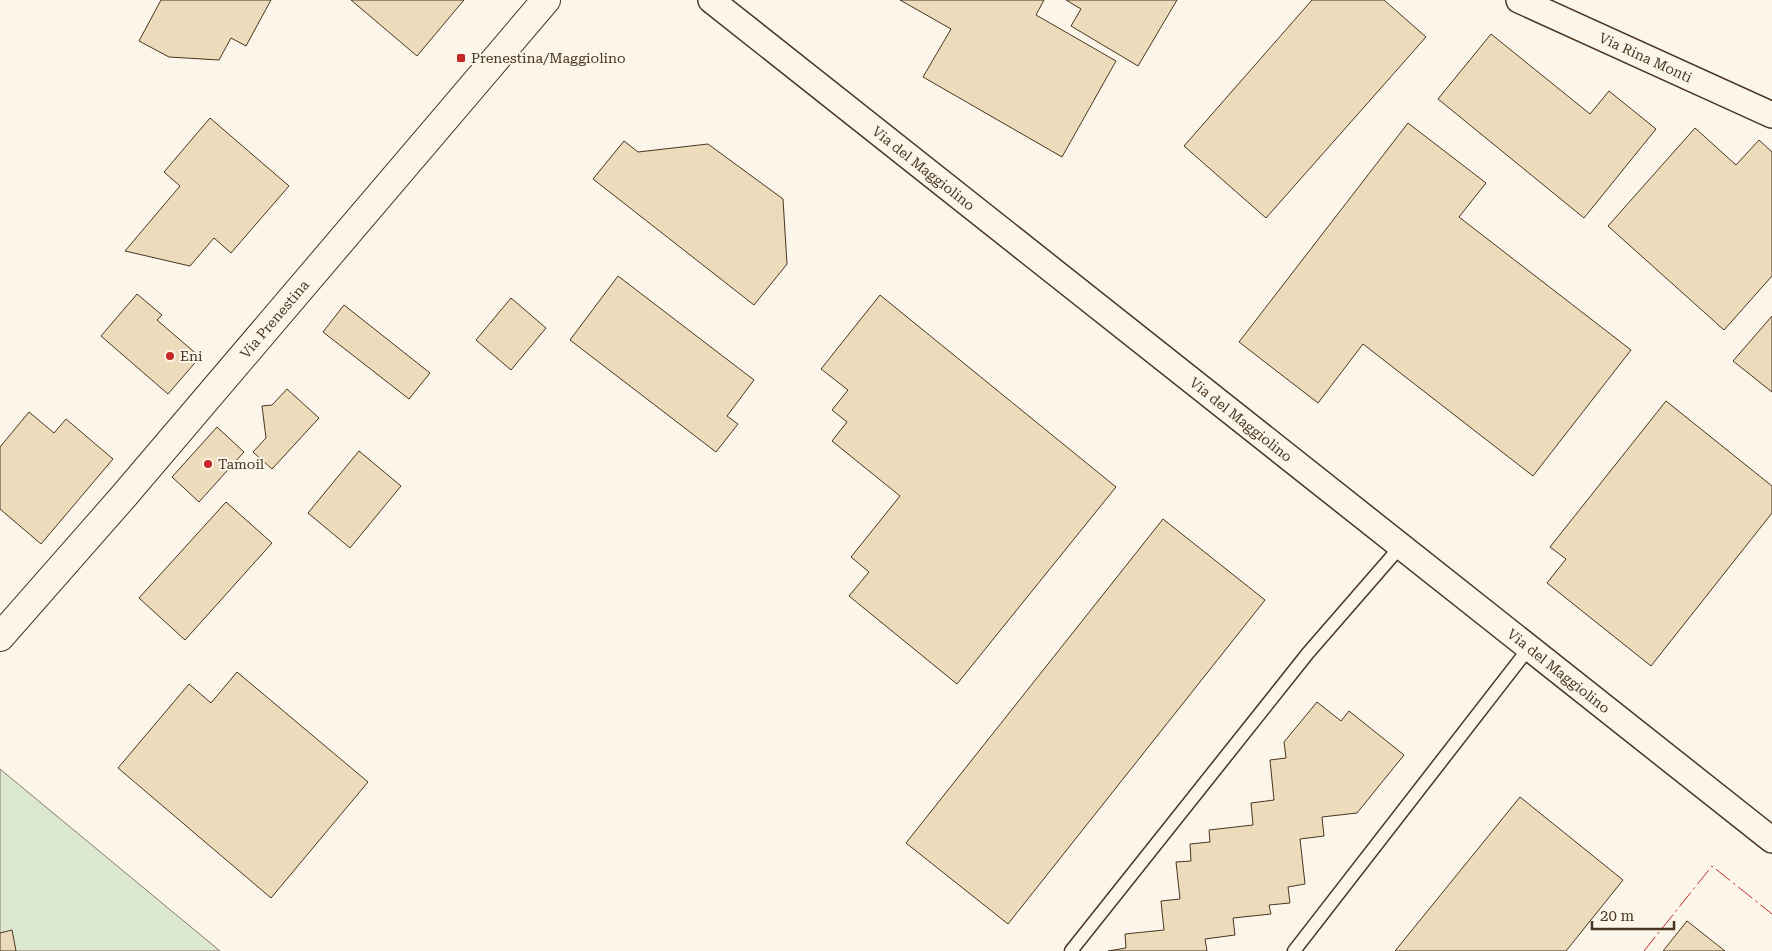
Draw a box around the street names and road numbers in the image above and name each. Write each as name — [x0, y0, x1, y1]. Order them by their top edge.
street label: Via Rina Monti — [1597, 29, 1695, 86]
street label: Via del Maggiolino — [869, 123, 978, 214]
street label: Via Prenestina — [237, 276, 312, 361]
street label: Via del Maggiolino — [1187, 374, 1295, 465]
street label: Via del Maggiolino — [1504, 626, 1613, 716]

